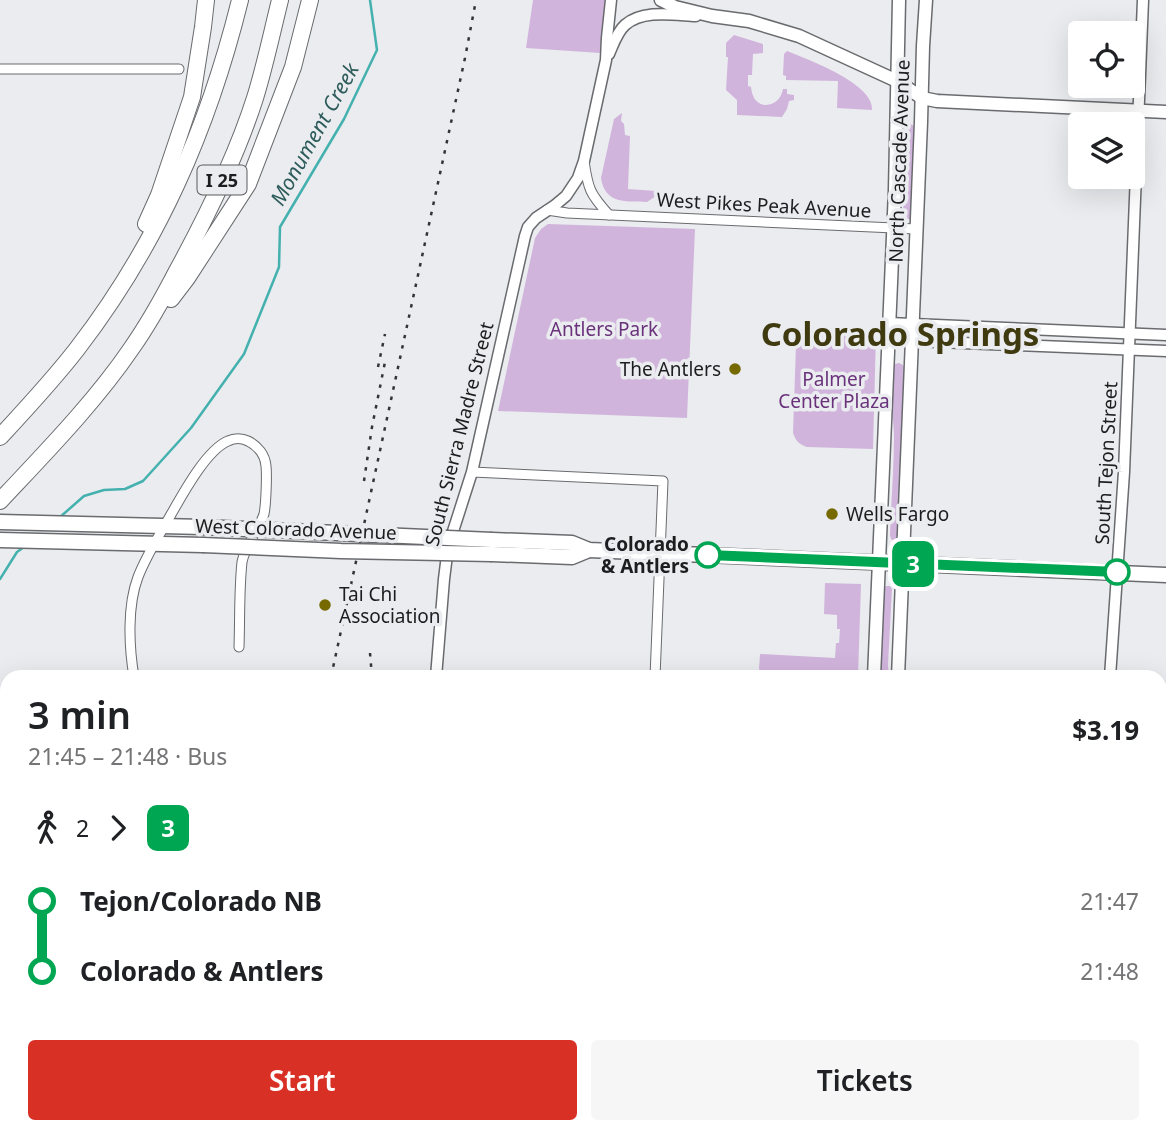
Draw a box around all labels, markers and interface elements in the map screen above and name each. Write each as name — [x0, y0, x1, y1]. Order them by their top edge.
map controls — [1068, 21, 1145, 189]
button: locate — [1068, 21, 1145, 98]
water label: Monument Creek — [263, 56, 366, 210]
street label: North Cascade Avenue — [882, 59, 916, 263]
button: layers — [1068, 112, 1145, 189]
road number: I 25 — [198, 166, 246, 195]
street label: West Pikes Peak Avenue — [656, 186, 872, 224]
district label: Colorado Springs — [761, 311, 1039, 356]
park label: Antlers Park — [550, 316, 658, 342]
street label: South Sierra Madre Street — [419, 319, 499, 549]
place label: The Antlers — [620, 356, 721, 382]
marker: The Antlers — [727, 361, 743, 377]
park label: Palmer Center Plaza — [778, 366, 890, 414]
street label: South Tejon Street — [1089, 381, 1123, 545]
place label: Wells Fargo — [846, 501, 949, 527]
marker: Wells Fargo — [824, 506, 840, 522]
street label: West Colorado Avenue — [195, 512, 397, 546]
place label: Colorado & Antlers — [601, 531, 689, 579]
line badge: 3 — [890, 541, 936, 587]
marker: Colorado & Antlers — [695, 542, 721, 568]
text: 3 — [906, 547, 920, 580]
unlabelled marker — [1104, 559, 1130, 585]
place label: Tai Chi Association — [339, 581, 441, 629]
marker: Tai Chi Association — [317, 597, 333, 613]
text: 3 min — [28, 688, 131, 740]
text: $3.19 — [1072, 712, 1139, 748]
text: 21:45 – 21:48 · Bus — [28, 740, 227, 772]
icon: walk — [28, 809, 66, 847]
icon: forward — [99, 809, 137, 847]
text: 3 — [161, 811, 175, 844]
text: 2 — [76, 812, 89, 844]
text: Tejon/Colorado NB — [80, 883, 322, 919]
text: 21:47 — [1080, 885, 1139, 917]
text: Colorado & Antlers — [80, 953, 323, 989]
text: 21:48 — [1080, 955, 1139, 987]
button: Start — [28, 1040, 577, 1120]
button: Tickets — [591, 1040, 1139, 1120]

